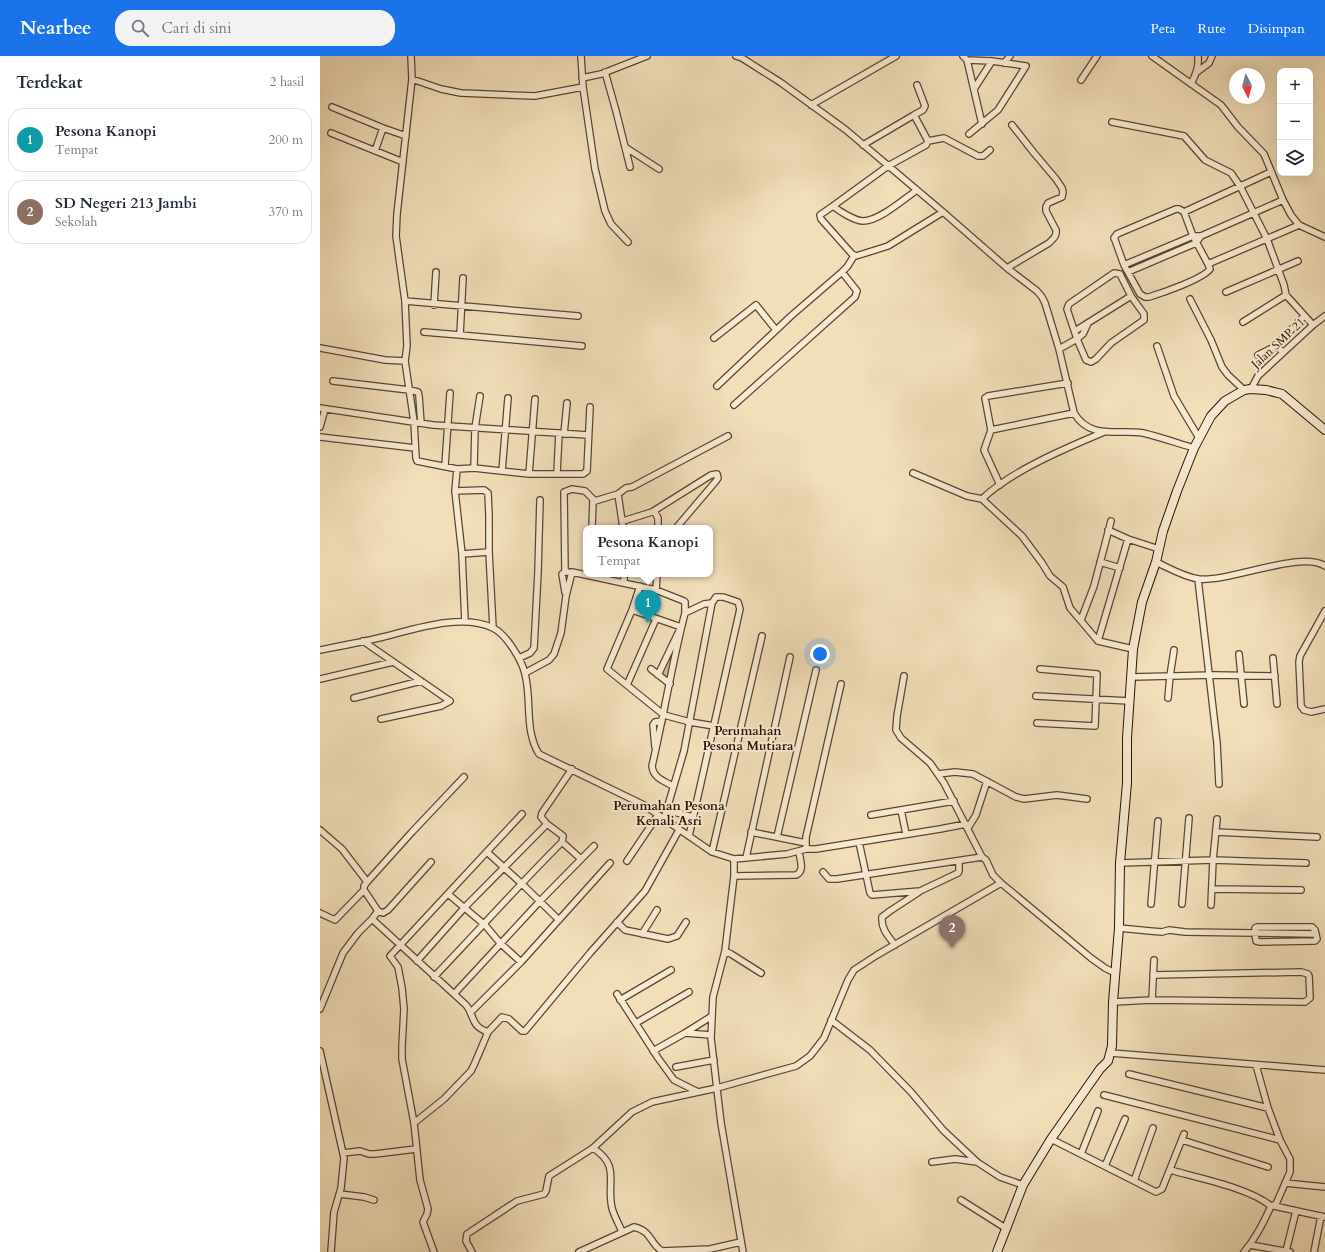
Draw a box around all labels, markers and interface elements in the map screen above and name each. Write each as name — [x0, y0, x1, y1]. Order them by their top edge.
search box — [115, 10, 395, 46]
text: Nearbee — [20, 15, 91, 41]
icon: search — [129, 17, 151, 39]
text: Cari di sini — [161, 18, 231, 38]
text: Peta — [1150, 19, 1176, 38]
text: Rute — [1198, 19, 1226, 38]
text: Disimpan — [1248, 19, 1305, 38]
north arrow — [1229, 68, 1265, 104]
map controls — [1277, 68, 1313, 176]
button: + — [1277, 68, 1313, 104]
text: Terdekat — [16, 71, 82, 94]
text: 2 hasil — [270, 73, 304, 91]
button: − — [1277, 104, 1313, 140]
text: Pesona Kanopi — [55, 121, 157, 141]
text: 1 — [27, 131, 33, 149]
text: 200 m — [269, 131, 303, 149]
button: layers — [1277, 140, 1313, 176]
text: Tempat — [55, 141, 98, 159]
text: SD Negeri 213 Jambi — [55, 193, 197, 213]
text: 2 — [27, 203, 33, 221]
text: 370 m — [269, 203, 303, 221]
text: Sekolah — [55, 213, 97, 231]
street label: Jalan SMP 21 — [1246, 314, 1308, 373]
popup — [583, 525, 713, 577]
text: Pesona Kanopi — [597, 532, 699, 552]
text: Tempat — [597, 552, 640, 570]
pin: 1 — [635, 590, 661, 623]
your location — [810, 644, 830, 664]
district label: Perumahan Pesona Mutiara — [703, 722, 794, 755]
district label: Perumahan Pesona Kenali Asri — [613, 797, 725, 830]
pin: 2 — [939, 915, 965, 948]

